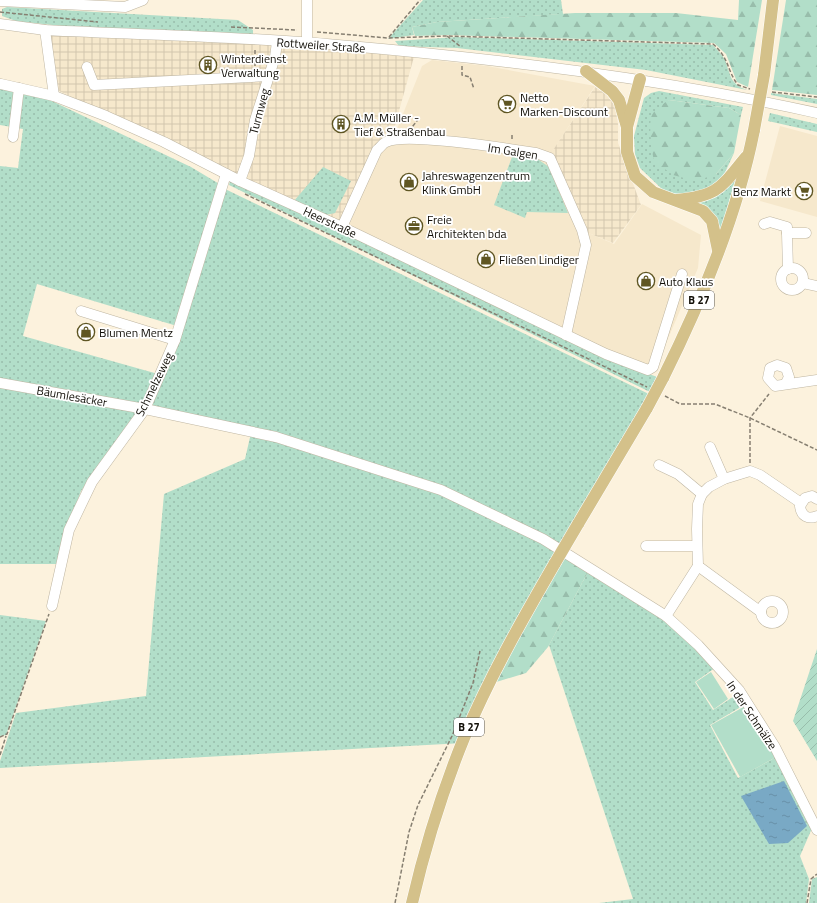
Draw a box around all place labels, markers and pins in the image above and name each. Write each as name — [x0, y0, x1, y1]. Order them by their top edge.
place label: Winterdienst Verwaltung — [221, 49, 287, 82]
building icon: Winterdienst Verwaltung — [198, 55, 218, 75]
place label: Netto Marken-Discount — [520, 88, 609, 121]
supermarket icon: Netto Marken-Discount — [497, 94, 517, 114]
place label: A.M. Müller - Tief & Straßenbau — [354, 108, 445, 141]
building icon: A.M. Müller - Tief & Straßenbau — [331, 114, 351, 134]
place label: Jahreswagenzentrum Klink GmbH — [422, 166, 530, 199]
shop icon: Jahreswagenzentrum Klink GmbH — [399, 172, 419, 192]
supermarket icon: Benz Markt — [794, 181, 814, 201]
place label: Benz Markt — [733, 182, 792, 201]
place label: Freie Architekten bda — [427, 210, 507, 243]
office icon: Freie Architekten bda — [404, 216, 424, 236]
shop icon: Fließen Lindiger — [476, 249, 496, 269]
place label: Fließen Lindiger — [499, 250, 579, 269]
shop icon: Auto Klaus — [636, 271, 656, 291]
place label: Auto Klaus — [659, 272, 714, 291]
shop icon: Blumen Mentz — [76, 322, 96, 342]
place label: Blumen Mentz — [99, 323, 173, 342]

